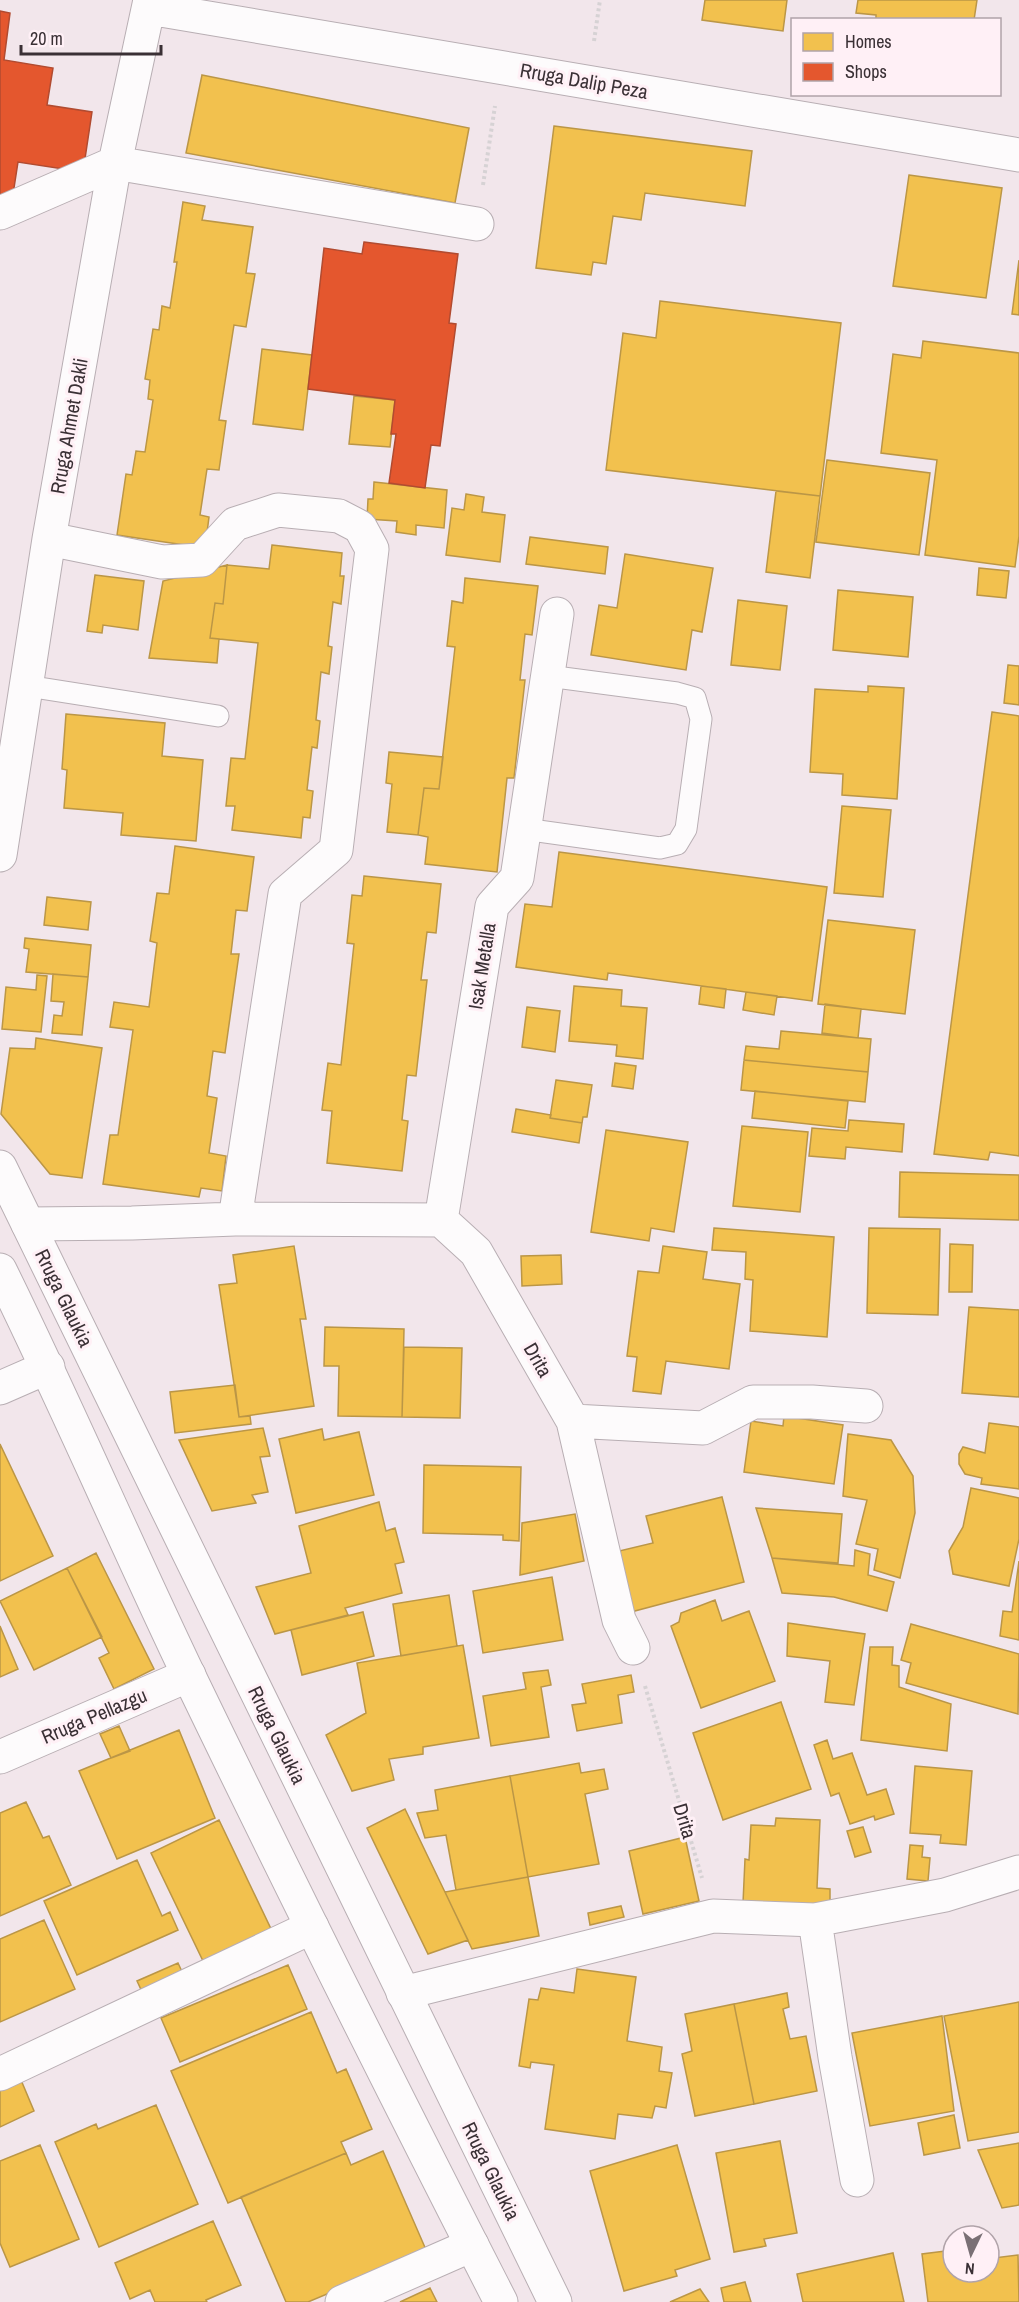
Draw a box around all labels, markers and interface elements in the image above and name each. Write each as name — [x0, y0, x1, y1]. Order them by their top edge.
scale bar — [21, 18, 160, 56]
legend — [791, 18, 1001, 96]
text: 20 m — [30, 26, 63, 51]
text: Homes — [845, 29, 892, 54]
street label: Rruga Dalip Peza — [518, 56, 650, 105]
text: Shops — [845, 59, 887, 84]
street label: Rruga Ahmet Dakli — [43, 356, 94, 496]
street label: Isak Metalla — [461, 921, 502, 1011]
street label: Rruga Glaukia — [29, 1244, 100, 1351]
street label: Drita — [518, 1338, 559, 1382]
street label: Rruga Pellazgu — [37, 1681, 151, 1750]
street label: Rruga Glaukia — [242, 1681, 313, 1788]
street label: Drita — [667, 1800, 704, 1842]
street label: Rruga Glaukia — [456, 2117, 527, 2224]
north arrow — [941, 2224, 1001, 2284]
text: N — [964, 2258, 975, 2280]

